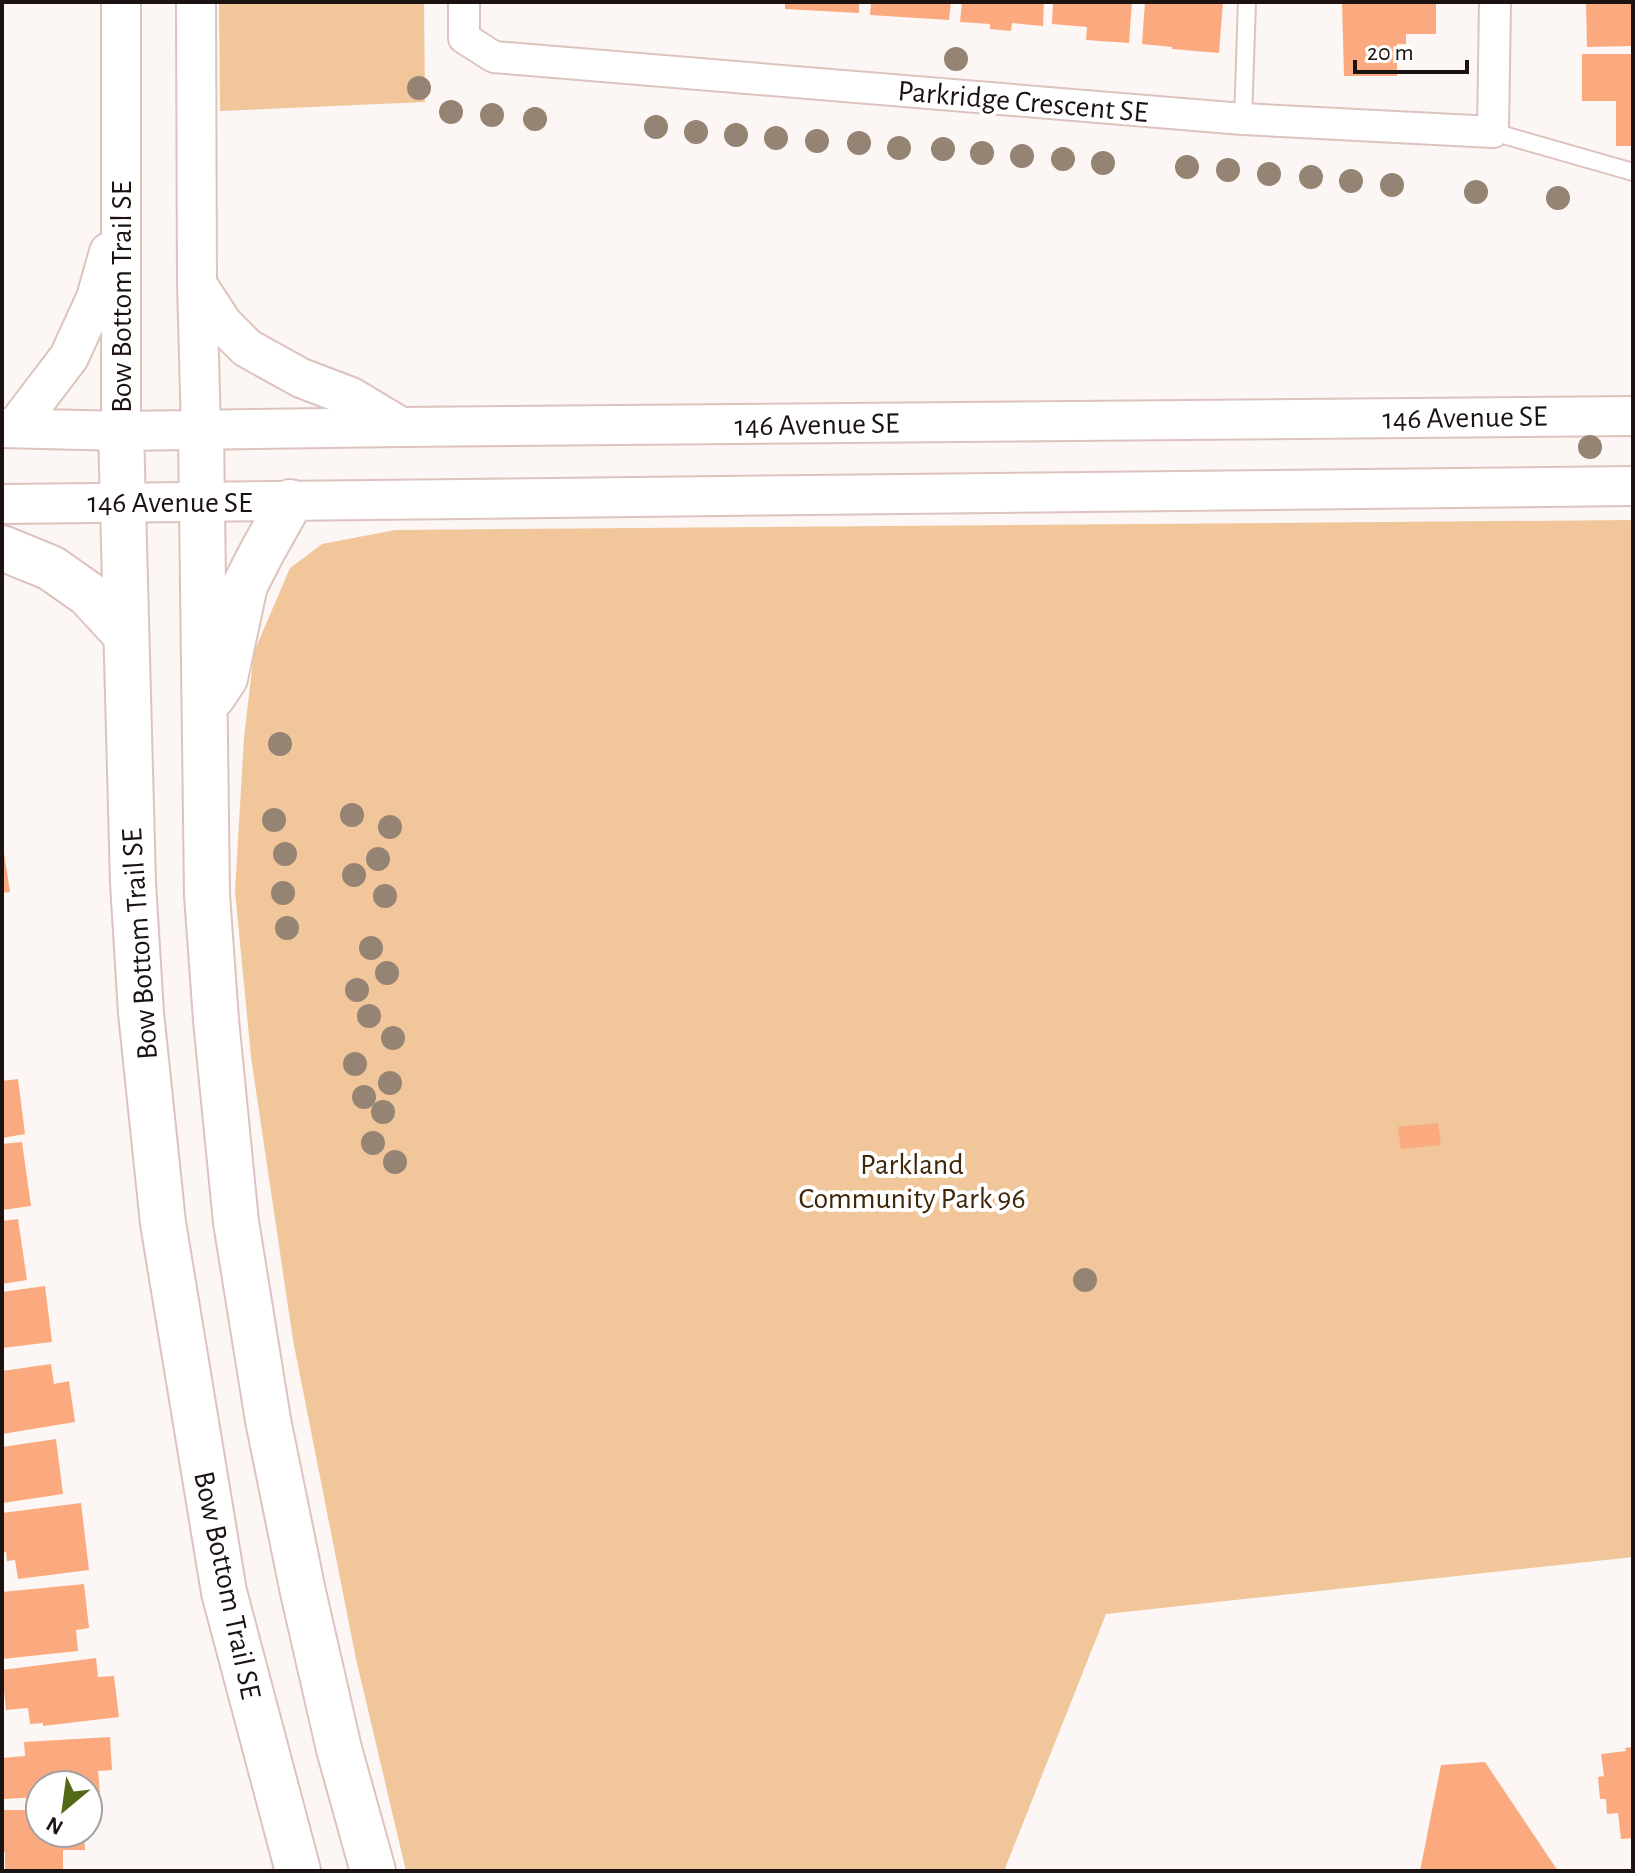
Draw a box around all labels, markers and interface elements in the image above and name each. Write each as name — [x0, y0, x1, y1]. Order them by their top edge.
scale bar — [1355, 24, 1467, 74]
text: 20 m — [1367, 41, 1414, 65]
street label: Parkridge Crescent SE — [896, 76, 1149, 128]
street label: Bow Bottom Trail SE — [107, 181, 137, 413]
street label: 146 Avenue SE — [1382, 402, 1548, 434]
street label: 146 Avenue SE — [734, 409, 900, 441]
street label: 146 Avenue SE — [88, 488, 252, 518]
street label: Bow Bottom Trail SE — [117, 827, 163, 1061]
park label: Parkland Community Park 96 — [798, 1150, 1026, 1214]
street label: Bow Bottom Trail SE — [188, 1469, 266, 1702]
north arrow — [24, 1769, 104, 1849]
text: N — [43, 1812, 67, 1839]

